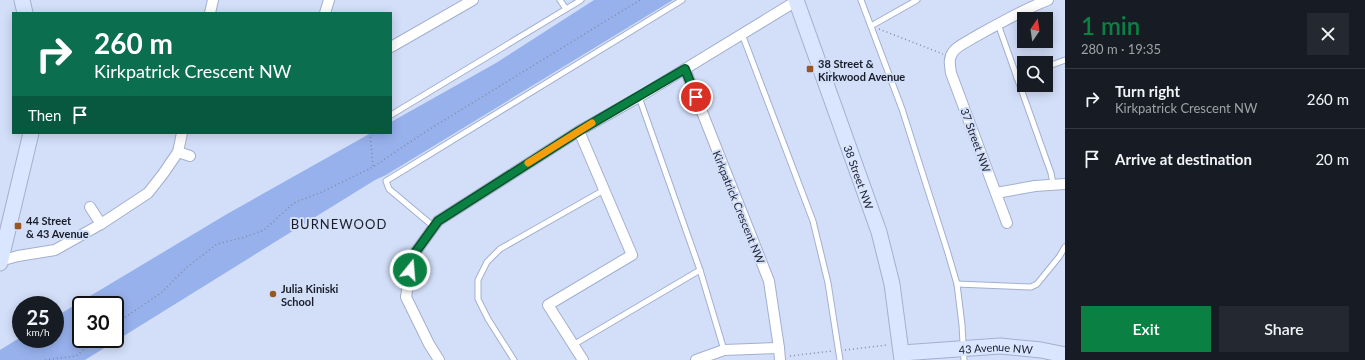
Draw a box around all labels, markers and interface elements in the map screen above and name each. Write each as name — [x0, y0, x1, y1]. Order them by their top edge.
text: 1 min — [1081, 11, 1140, 40]
north arrow — [1017, 12, 1053, 48]
map controls — [1017, 12, 1053, 92]
button: close — [1307, 13, 1349, 55]
text: 260 m — [94, 26, 173, 60]
icon: right — [28, 28, 80, 80]
text: 280 m · 19:35 — [1081, 41, 1161, 57]
button: search — [1017, 56, 1053, 92]
place label: 38 Street & Kirkwood Avenue — [818, 57, 905, 83]
text: Kirkpatrick Crescent NW — [94, 60, 291, 82]
marker: 38 Street & Kirkwood Avenue — [805, 64, 815, 74]
pin — [679, 80, 713, 114]
text: Turn right — [1115, 82, 1180, 100]
icon: arrive — [685, 86, 707, 108]
icon: right — [1081, 88, 1103, 110]
text: 260 m — [1307, 90, 1349, 108]
text: Kirkpatrick Crescent NW — [1115, 100, 1257, 116]
icon: arrive — [69, 104, 91, 126]
text: Then — [28, 106, 61, 124]
street label: 37 Street NW — [958, 106, 994, 174]
street label: 38 Street NW — [842, 143, 877, 211]
icon: arrive — [1081, 148, 1103, 170]
street label: Kirkpatrick Crescent NW — [710, 149, 768, 266]
text: Arrive at destination — [1115, 150, 1252, 168]
text: 20 m — [1315, 150, 1349, 168]
place label: 44 Street & 43 Avenue — [26, 214, 89, 240]
district label: BURNEWOOD — [291, 216, 387, 232]
marker: 44 Street & 43 Avenue — [13, 221, 23, 231]
position arrow — [389, 249, 431, 291]
place label: Julia Kiniski School — [281, 282, 339, 308]
marker: Julia Kiniski School — [268, 289, 278, 299]
speed limit sign: 30 — [72, 296, 124, 348]
text: 25 — [26, 305, 50, 329]
button: Exit — [1081, 306, 1211, 352]
button: Share — [1219, 306, 1349, 352]
text: km/h — [26, 326, 50, 338]
street label: 43 Avenue NW — [958, 339, 1034, 356]

